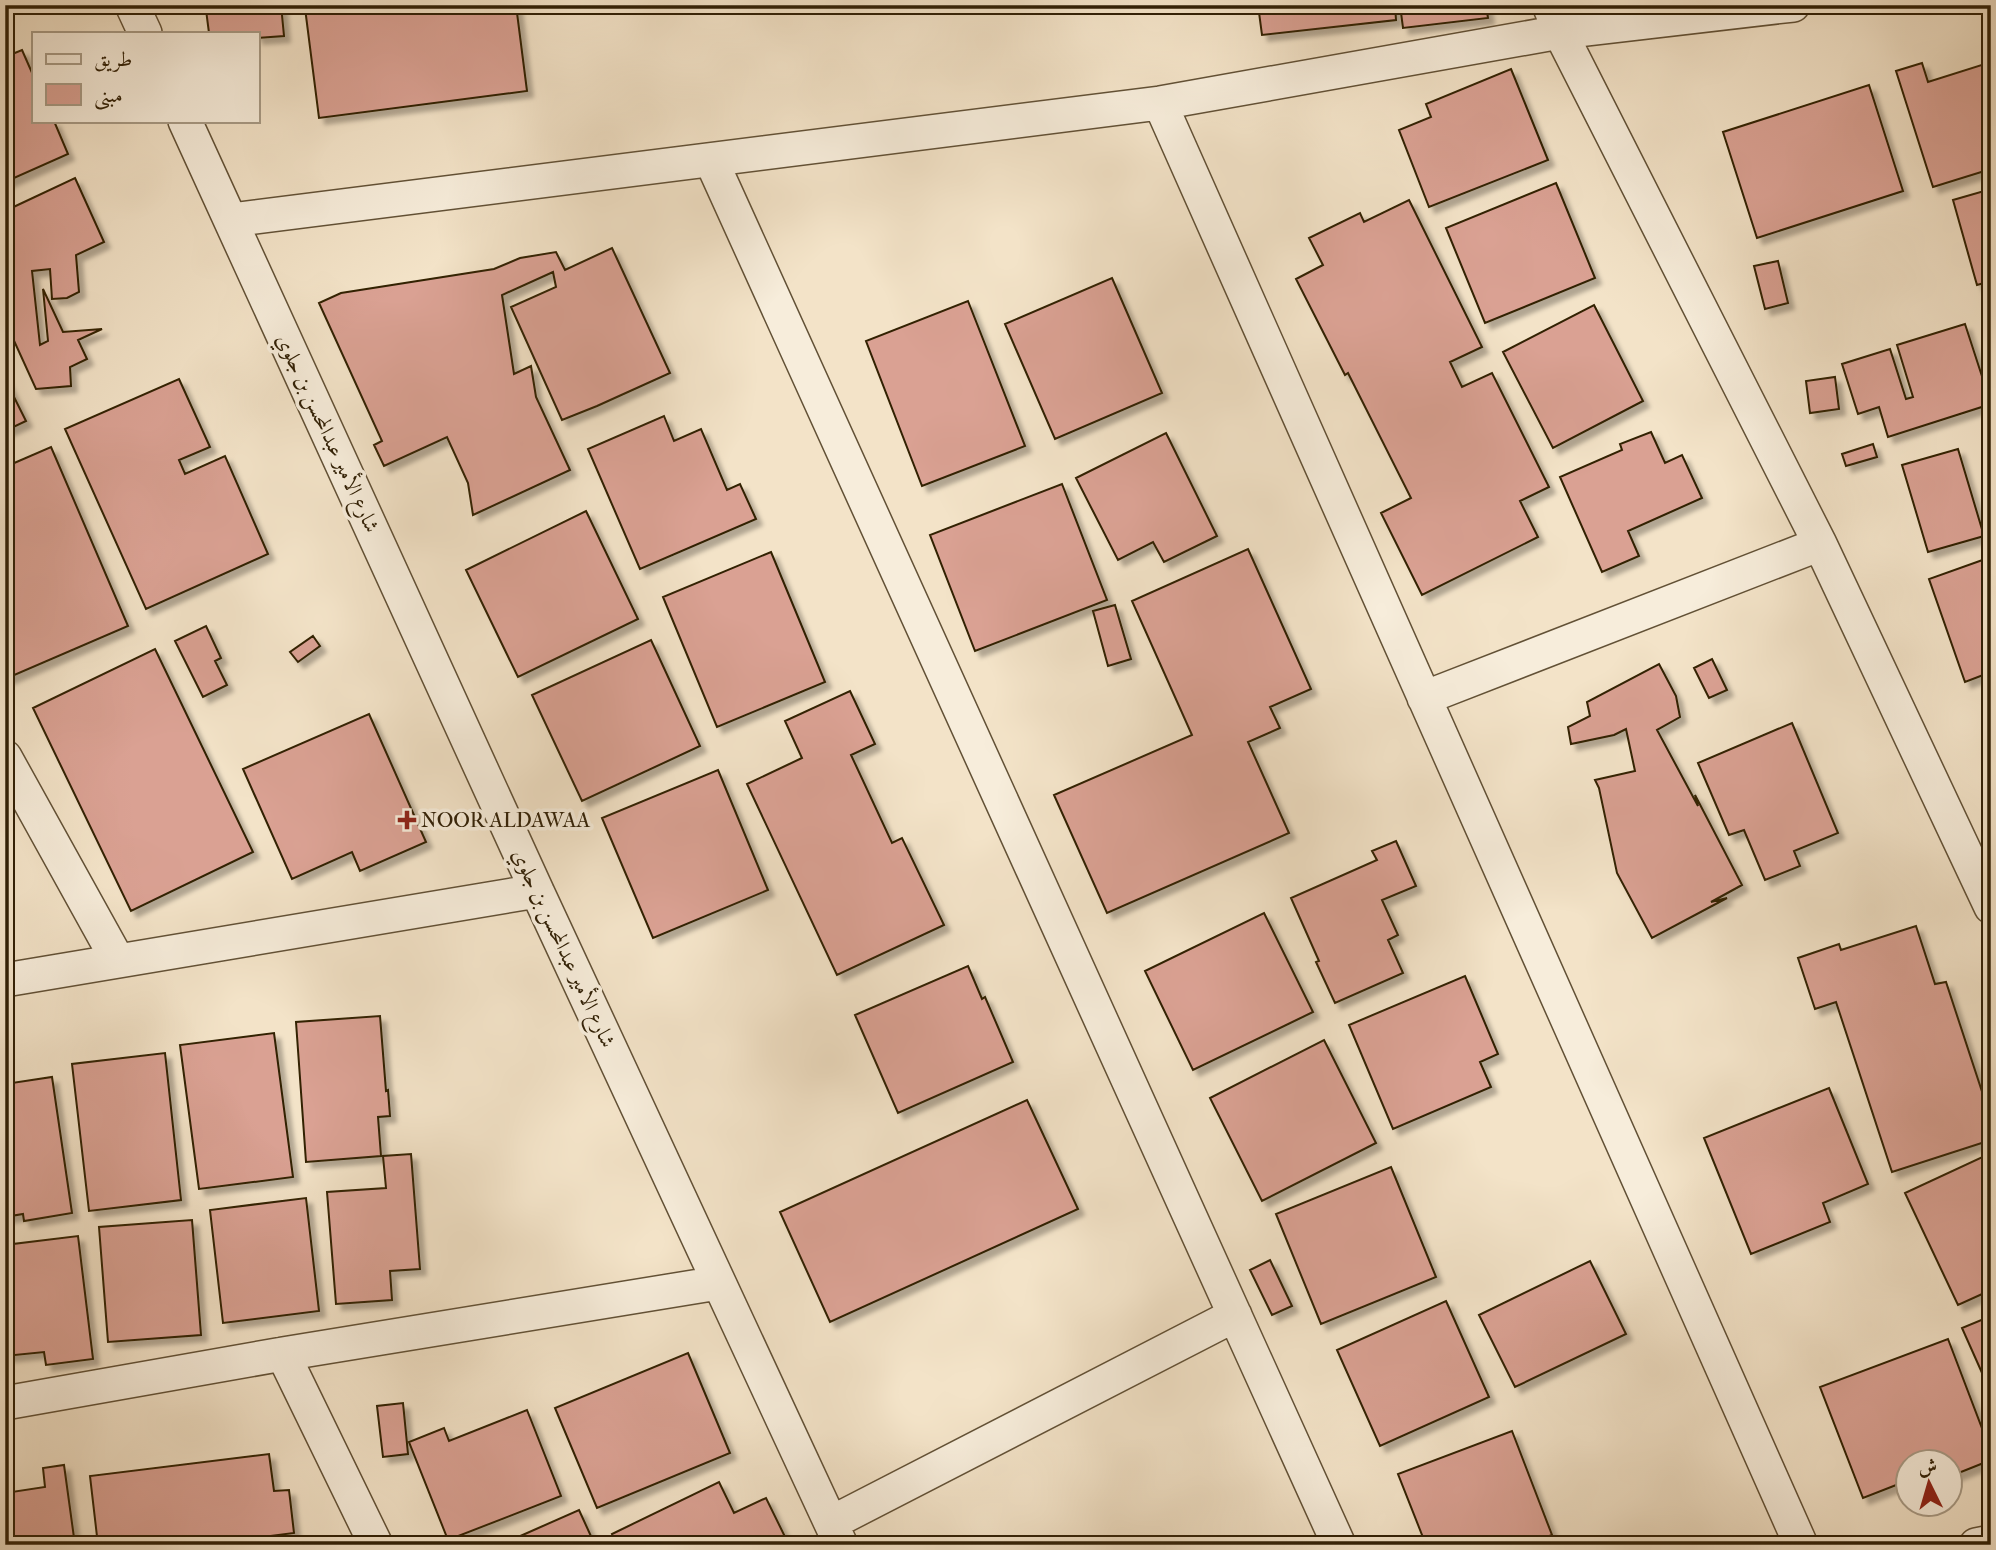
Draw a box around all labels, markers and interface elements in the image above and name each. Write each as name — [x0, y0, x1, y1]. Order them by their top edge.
legend — [32, 32, 259, 122]
text: طريق — [94, 47, 132, 72]
text: مبنى — [94, 83, 123, 110]
street label: شارع الأمير عبدالمحسن بن جلوي — [266, 329, 387, 539]
place label: NOOR ALDAWAA — [421, 808, 590, 832]
marker: NOOR ALDAWAA — [399, 812, 415, 828]
street label: شارع الأمير عبدالمحسن بن جلوي — [502, 844, 623, 1054]
north arrow — [1895, 1448, 1965, 1518]
text: ش — [1917, 1455, 1938, 1479]

